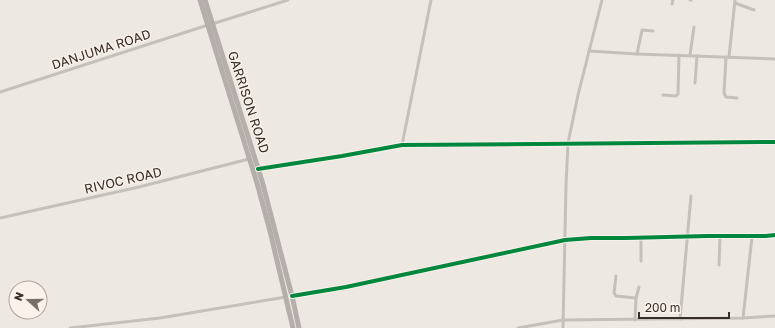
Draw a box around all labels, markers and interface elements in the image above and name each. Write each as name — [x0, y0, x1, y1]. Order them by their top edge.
street label: DANJUMA ROAD — [49, 25, 153, 73]
street label: GARRISON ROAD — [225, 49, 273, 155]
street label: RIVOC ROAD — [83, 163, 163, 197]
north arrow — [8, 280, 48, 320]
text: N — [11, 290, 26, 302]
scale bar — [639, 294, 729, 320]
text: 200 m — [645, 300, 680, 315]

